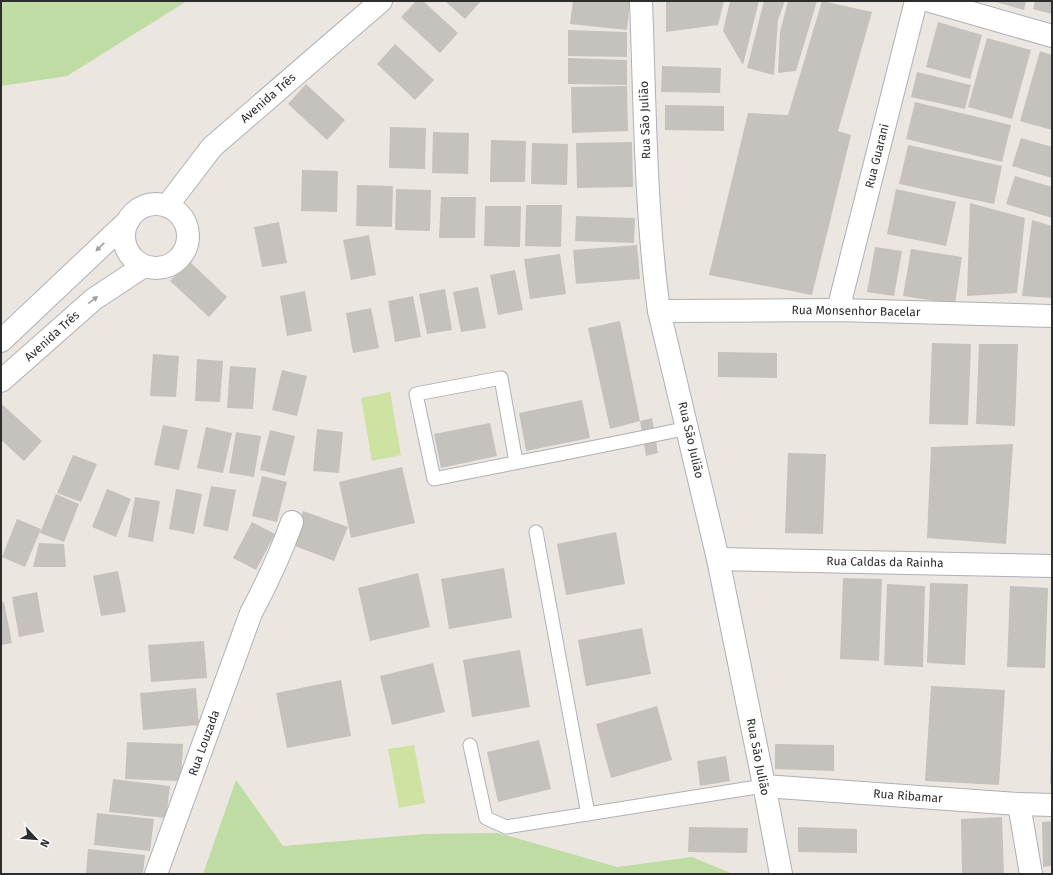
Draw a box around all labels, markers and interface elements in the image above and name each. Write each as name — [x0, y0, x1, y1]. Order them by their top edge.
street label: Avenida Três — [237, 70, 299, 126]
street label: Rua São Julião — [637, 81, 653, 159]
street label: Rua Guarani — [862, 122, 892, 190]
one-way arrow — [94, 243, 105, 252]
one-way arrow — [88, 295, 99, 304]
street label: Rua Monsenhor Bacelar — [791, 303, 921, 319]
street label: Avenida Três — [22, 308, 83, 364]
street label: Rua São Julião — [675, 400, 707, 480]
street label: Rua Caldas da Rainha — [826, 554, 944, 570]
street label: Rua Louzada — [186, 708, 222, 778]
street label: Rua São Julião — [744, 717, 772, 797]
street label: Rua Ribamar — [873, 787, 944, 805]
north arrow — [16, 819, 56, 859]
text: N — [37, 837, 52, 849]

